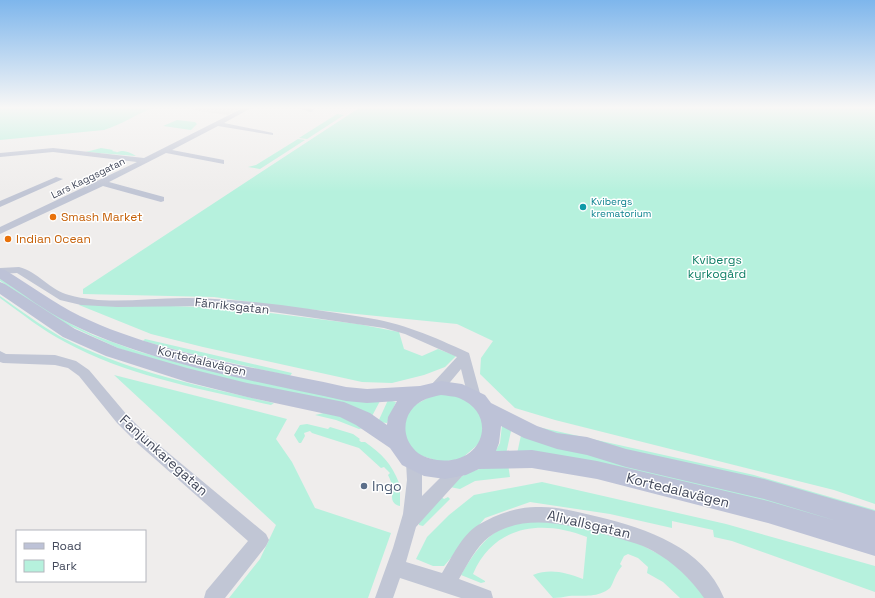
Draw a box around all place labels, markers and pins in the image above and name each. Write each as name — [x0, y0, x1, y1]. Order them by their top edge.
place label: Kvibergs krematorium — [591, 195, 651, 220]
marker: Kvibergs krematorium — [578, 202, 588, 212]
place label: Smash Market — [61, 209, 143, 225]
marker: Smash Market — [48, 212, 58, 222]
place label: Indian Ocean — [16, 231, 91, 247]
marker: Indian Ocean — [3, 234, 13, 244]
place label: Ingo — [372, 477, 402, 495]
marker: Ingo — [359, 481, 369, 491]

